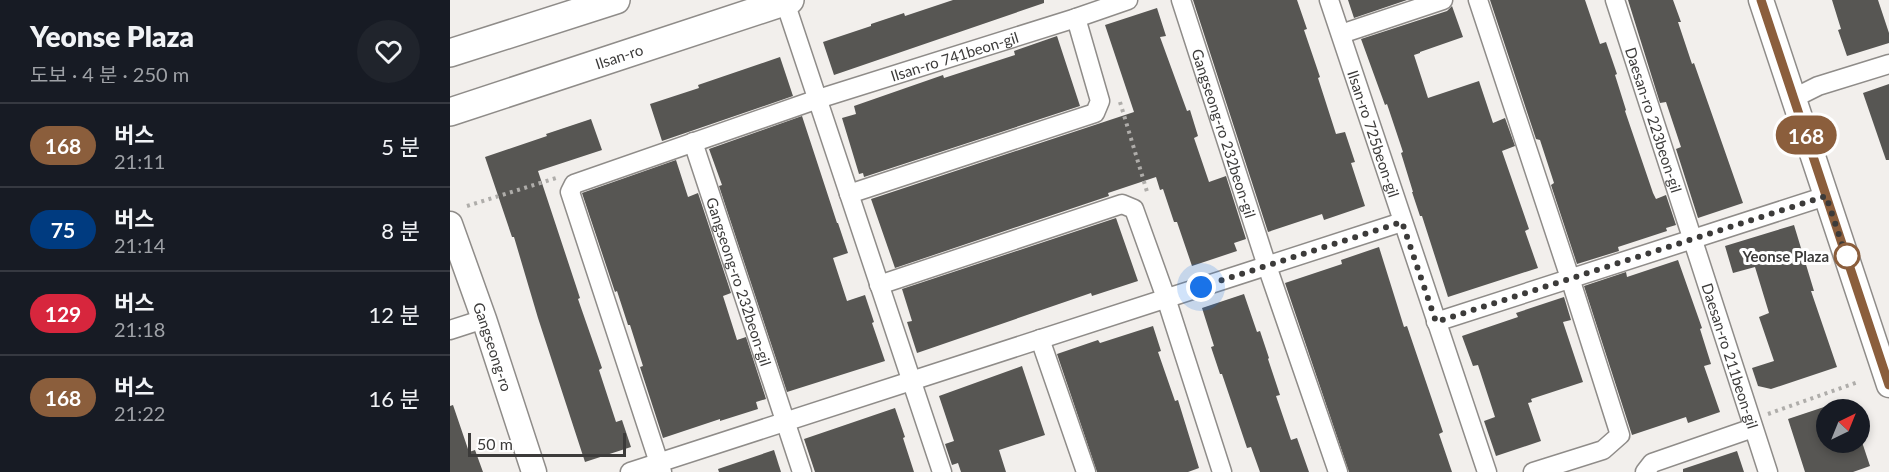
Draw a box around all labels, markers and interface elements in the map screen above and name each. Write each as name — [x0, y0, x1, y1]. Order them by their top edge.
text: Yeonse Plaza — [30, 19, 194, 53]
button: heart — [357, 20, 420, 83]
street label: Ilsan-ro 741beon-gil — [888, 28, 1021, 85]
street label: Ilsan-ro — [593, 40, 645, 73]
street label: Daesan-ro 223beon-gil — [1622, 45, 1686, 195]
street label: Gangseong-ro 232beon-gil — [1188, 46, 1260, 220]
text: 도보 · 4 분 · 250 m — [30, 62, 189, 86]
street label: Ilsan-ro 725beon-gil — [1344, 68, 1403, 200]
line badge: 168 — [1772, 116, 1840, 154]
text: 버스 — [114, 121, 154, 148]
text: 168 — [1788, 123, 1824, 148]
text: 168 — [45, 133, 81, 158]
text: 5 분 — [381, 133, 420, 160]
text: 21:11 — [114, 149, 165, 173]
street label: Gangseong-ro 232beon-gil — [703, 195, 775, 368]
text: 버스 — [114, 205, 154, 232]
text: 75 — [51, 217, 75, 242]
text: 8 분 — [381, 217, 420, 244]
text: 21:14 — [114, 233, 165, 257]
marker: Yeonse Plaza — [1834, 243, 1860, 269]
place label: Yeonse Plaza — [1742, 247, 1829, 265]
your location — [1186, 272, 1216, 302]
street label: Daesan-ro 211beon-gil — [1698, 281, 1762, 431]
text: 버스 — [114, 289, 154, 316]
street label: Gangseong-ro — [470, 300, 516, 394]
text: 129 — [45, 301, 81, 326]
text: 12 분 — [369, 301, 420, 328]
text: 21:18 — [114, 317, 165, 341]
text: 버스 — [114, 373, 154, 400]
text: 168 — [45, 385, 81, 410]
text: 16 분 — [369, 385, 420, 412]
north arrow — [1816, 399, 1870, 453]
map controls — [1816, 399, 1870, 453]
text: 21:22 — [114, 401, 165, 425]
scale bar — [468, 430, 626, 458]
text: 50 m — [477, 434, 513, 453]

